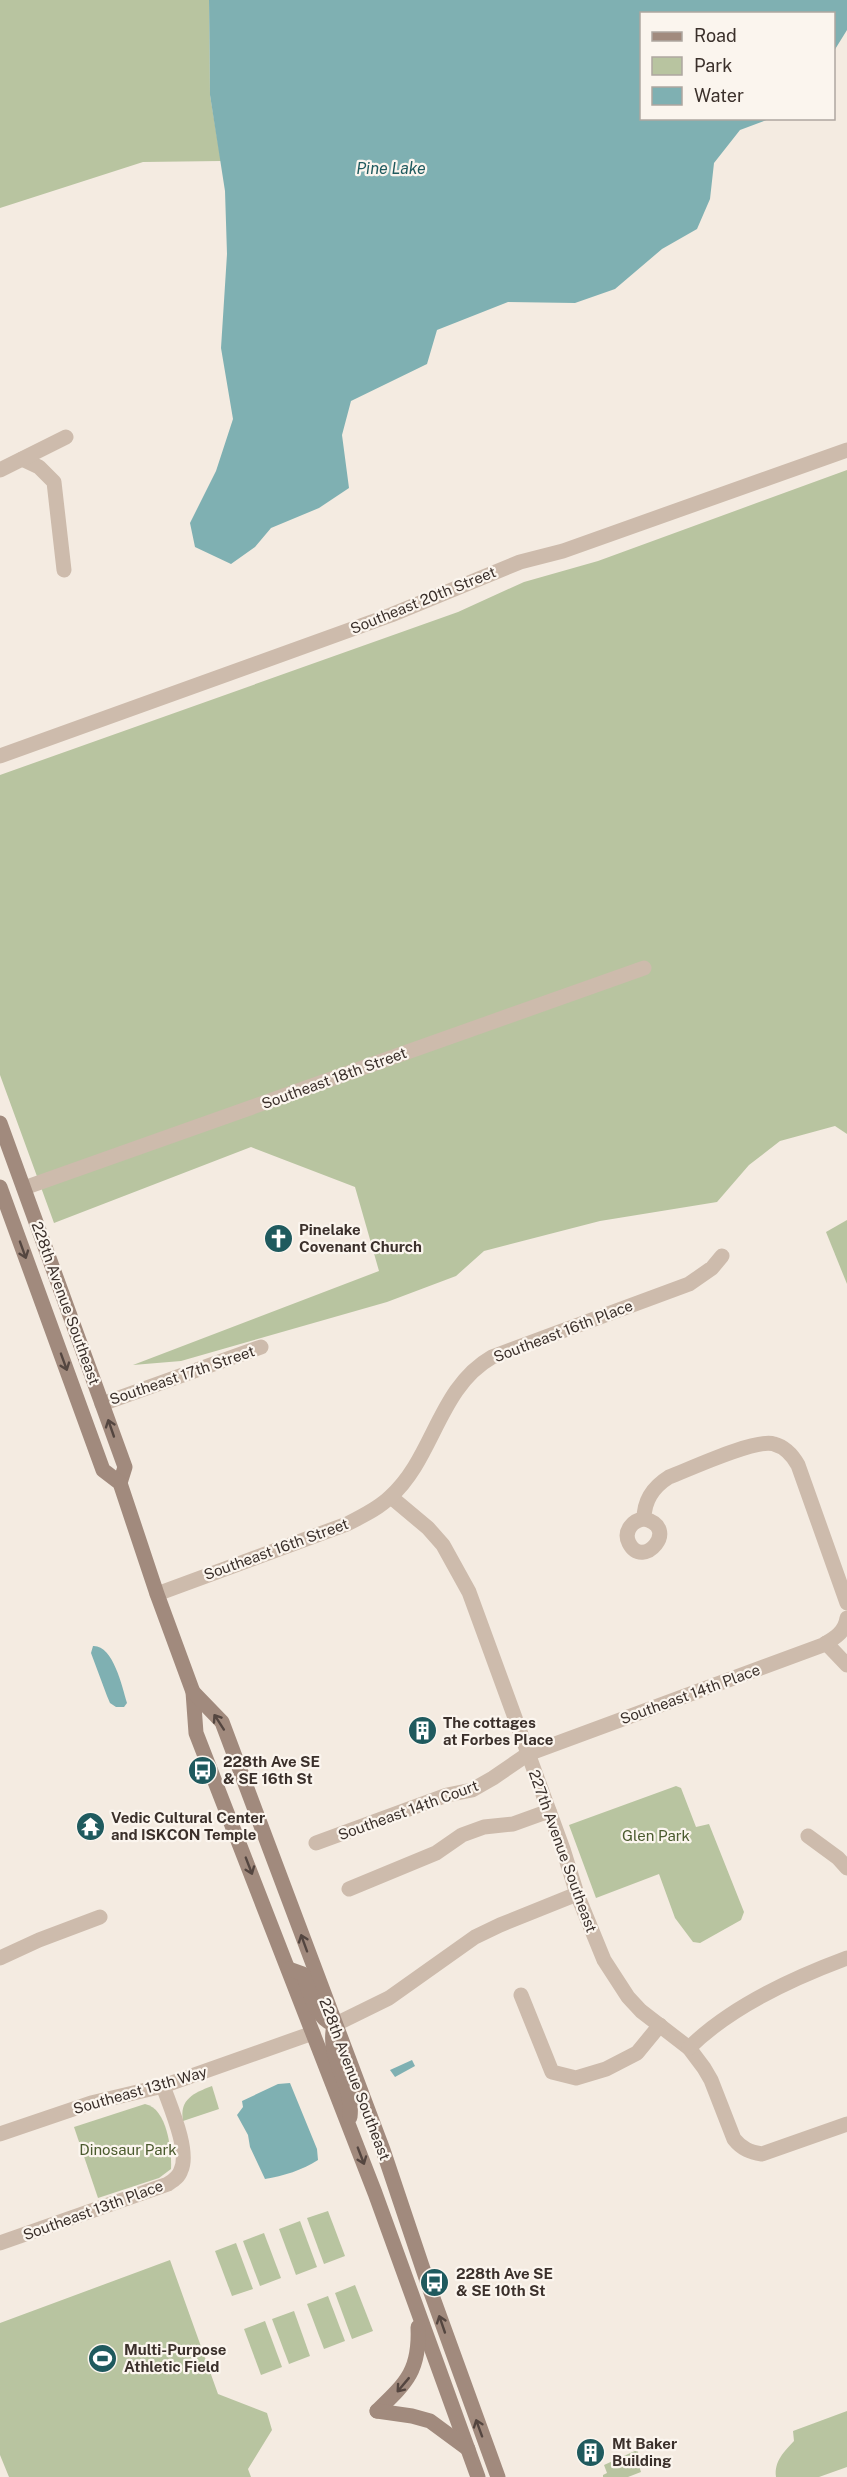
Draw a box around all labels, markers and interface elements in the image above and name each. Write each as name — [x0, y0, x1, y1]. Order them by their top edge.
legend — [640, 12, 835, 120]
text: Road — [694, 25, 737, 46]
text: Park — [694, 55, 732, 76]
text: Water — [694, 85, 744, 106]
water label: Pine Lake — [356, 159, 426, 178]
street label: Southeast 20th Street — [348, 563, 498, 637]
street label: Southeast 18th Street — [259, 1044, 409, 1112]
street label: 228th Avenue Southeast — [29, 1219, 104, 1387]
place label: Pinelake Covenant Church — [299, 1221, 422, 1255]
church icon: Pinelake Covenant Church — [262, 1222, 294, 1254]
one-way arrow — [19, 1240, 30, 1259]
street label: Southeast 16th Place — [491, 1297, 635, 1365]
street label: Southeast 17th Street — [107, 1342, 257, 1408]
one-way arrow — [59, 1352, 70, 1371]
one-way arrow — [104, 1419, 115, 1438]
street label: Southeast 16th Street — [201, 1515, 351, 1583]
street label: Southeast 14th Place — [618, 1661, 762, 1727]
one-way arrow — [213, 1714, 225, 1731]
place label: The cottages at Forbes Place — [443, 1714, 553, 1748]
building icon: The cottages at Forbes Place — [406, 1715, 438, 1747]
place label: 228th Ave SE & SE 16th St — [223, 1753, 320, 1787]
bus stop icon: 228th Ave SE & SE 16th St — [186, 1754, 218, 1786]
street label: 227th Avenue Southeast — [526, 1767, 600, 1935]
street label: Southeast 14th Court — [336, 1777, 481, 1843]
place label: Vedic Cultural Center and ISKCON Temple — [111, 1809, 265, 1843]
temple icon: Vedic Cultural Center and ISKCON Temple — [74, 1810, 106, 1842]
park label: Glen Park — [622, 1827, 690, 1844]
one-way arrow — [244, 1856, 255, 1875]
one-way arrow — [297, 1934, 308, 1953]
street label: 228th Avenue Southeast — [316, 1995, 394, 2163]
street label: Southeast 13th Way — [71, 2063, 209, 2117]
park label: Dinosaur Park — [79, 2141, 177, 2158]
one-way arrow — [356, 2146, 367, 2165]
street label: Southeast 13th Place — [21, 2177, 165, 2243]
place label: 228th Ave SE & SE 10th St — [456, 2265, 553, 2299]
bus stop icon: 228th Ave SE & SE 10th St — [419, 2266, 451, 2298]
one-way arrow — [435, 2315, 446, 2334]
place label: Multi-Purpose Athletic Field — [124, 2341, 226, 2375]
sports icon: Multi-Purpose Athletic Field — [87, 2342, 119, 2374]
one-way arrow — [396, 2377, 409, 2393]
one-way arrow — [473, 2419, 484, 2438]
place label: Mt Baker Building — [612, 2435, 677, 2469]
building icon: Mt Baker Building — [575, 2436, 607, 2468]

